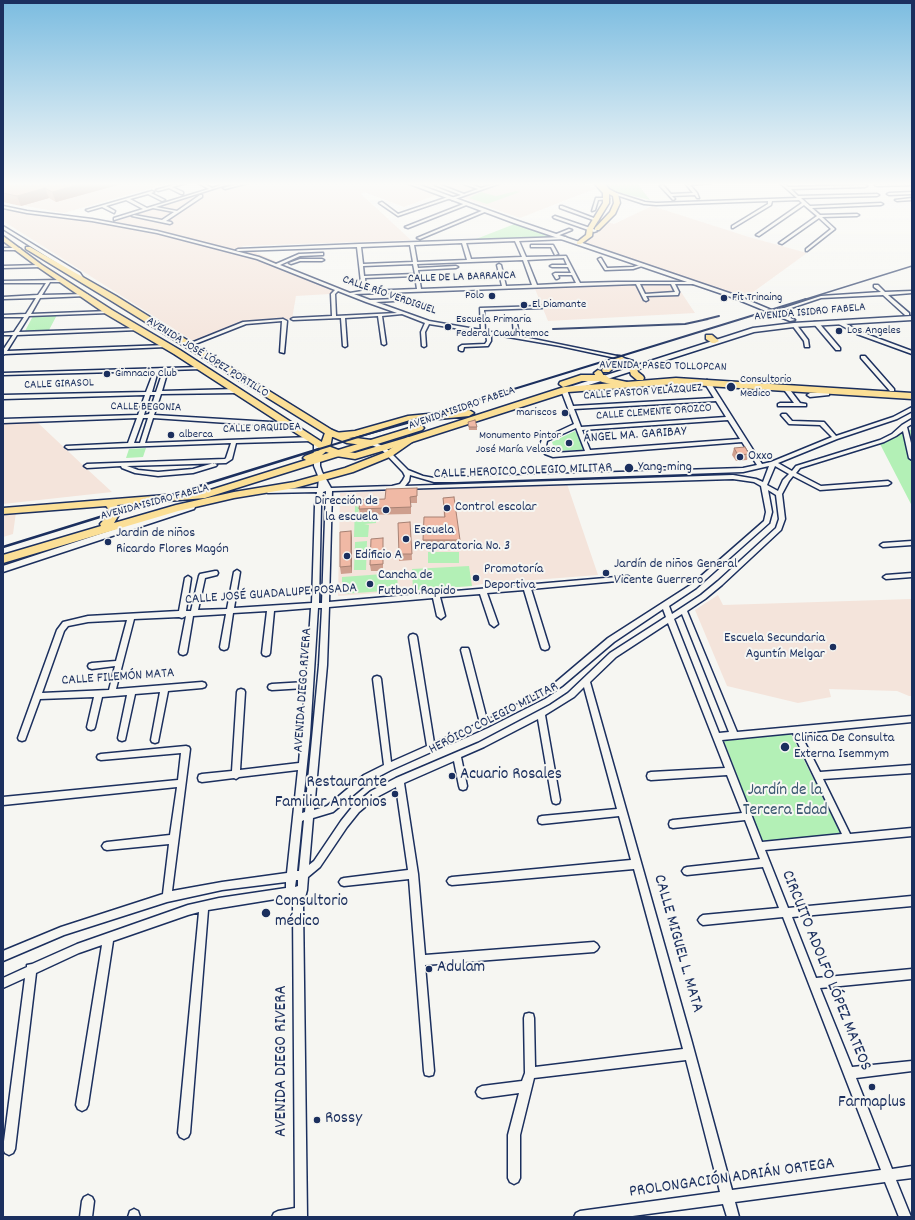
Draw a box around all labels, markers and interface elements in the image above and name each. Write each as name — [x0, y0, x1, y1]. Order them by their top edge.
street label: CALLE DE LA BARRANCA — [408, 269, 516, 287]
street label: CALLE RÍO VERDIGUEL — [340, 273, 438, 319]
place label: Polo — [465, 289, 484, 303]
marker: Polo — [487, 291, 497, 301]
place label: Fit Trinaing — [732, 291, 782, 305]
marker: Fit Trinaing — [719, 293, 729, 303]
place label: El Diamante — [532, 298, 586, 312]
marker: El Diamante — [519, 300, 529, 310]
street label: AVENIDA ISIDRO FABELA — [754, 301, 866, 325]
place label: Escuela Primaria Federal Cuauhtemoc — [456, 313, 549, 341]
street label: AVENIDA JOSÉ LÓPEZ PORTILLO — [143, 314, 271, 402]
marker: Escuela Primaria Federal Cuauhtemoc — [443, 322, 453, 332]
place label: Los Angeles — [847, 324, 901, 338]
marker: Los Angeles — [834, 326, 844, 336]
street label: AVENIDA PASEO TOLLOPCAN — [599, 359, 727, 375]
place label: Gimnacio Club — [115, 367, 177, 381]
marker: Gimnacio Club — [102, 369, 112, 379]
place label: Consultorio Medico — [740, 373, 792, 401]
street label: CALLE GIRASOL — [24, 377, 94, 393]
marker: Consultorio Medico — [725, 381, 737, 393]
street label: CALLE PASTOR VELÁZQUEZ — [583, 382, 703, 404]
street label: AVENIDA ISIDRO FABELA — [407, 384, 517, 434]
street label: CALLE BEGONIA — [110, 400, 182, 416]
street label: CALLE CLEMENTE OROZCO — [596, 402, 712, 424]
place label: mariscos — [516, 406, 557, 420]
marker: mariscos — [560, 408, 570, 418]
street label: CALLE ORQUIDEA — [223, 420, 301, 438]
street label: ÁNGEL MA. GARIBAY — [583, 424, 687, 448]
place label: alberca — [179, 428, 213, 442]
place label: Monumento Pintor José María Velasco — [476, 429, 561, 457]
marker: alberca — [166, 430, 176, 440]
marker: Monumento Pintor José María Velasco — [564, 438, 574, 448]
place label: Oxxo — [748, 449, 773, 465]
marker: Oxxo — [735, 452, 745, 462]
street label: CALLE HEROICO COLEGIO MILITAR — [433, 460, 613, 484]
place label: Yang-ming — [638, 460, 692, 476]
marker: Yang-ming — [623, 462, 635, 474]
street label: AVENIDA ISIDRO FABELA — [99, 482, 211, 524]
place label: Dirección de la escuela — [314, 494, 378, 526]
place label: Control escolar — [455, 500, 537, 516]
marker: Control escolar — [442, 503, 452, 513]
marker: Dirección de la escuela — [381, 505, 391, 515]
place label: Escuela Preparatoria No. 3 — [414, 523, 510, 556]
place label: Jardin de niños Ricardo Flores Magón — [116, 526, 229, 558]
marker: Escuela Preparatoria No. 3 — [401, 534, 411, 544]
marker: Jardin de niños Ricardo Flores Magón — [103, 537, 113, 547]
place label: Edificio A — [355, 548, 402, 564]
marker: Edificio A — [342, 551, 352, 561]
place label: Jardín de niños General Vicente Guerrero — [614, 557, 737, 590]
place label: Promotoría Deportiva — [484, 562, 543, 594]
place label: Cancha de Futbool Rapido — [378, 568, 456, 600]
marker: Jardín de niños General Vicente Guerrero — [601, 568, 611, 578]
marker: Promotoría Deportiva — [471, 573, 481, 583]
marker: Cancha de Futbool Rapido — [365, 579, 375, 589]
street label: CALLE JOSÉ GUADALUPE POSADA — [185, 581, 357, 609]
street label: AVENIDA DIEGO RIVERA — [291, 627, 317, 753]
place label: Escuela Secundaria Aguntín Melgar — [724, 631, 825, 664]
marker: Escuela Secundaria Aguntín Melgar — [828, 642, 838, 652]
street label: CALLE FILEMÓN MATA — [61, 666, 175, 690]
street label: HERÓICO COLEGIO MILITAR — [427, 679, 561, 759]
place label: Clinica De Consulta Externa Isemmym — [794, 731, 894, 764]
marker: Clinica De Consulta Externa Isemmym — [779, 741, 791, 753]
place label: Acuario Rosales — [460, 766, 562, 786]
marker: Acuario Rosales — [447, 771, 457, 781]
place label: Restaurante Familiar Antonios — [275, 774, 387, 814]
park label: Jardín de la Tercera Edad — [743, 782, 827, 822]
marker: Restaurante Familiar Antonios — [390, 789, 400, 799]
street label: CIRCUITO ADOLFO LÓPEZ MATEOS — [775, 868, 875, 1074]
street label: CALLE MIGUEL L. MATA — [648, 873, 706, 1015]
place label: Consultorio médico — [275, 893, 348, 933]
marker: Consultorio médico — [260, 907, 272, 919]
place label: Adulam — [437, 959, 485, 979]
marker: Adulam — [424, 964, 434, 974]
street label: AVENIDA DIEGO RIVERA — [273, 985, 293, 1137]
marker: Farmaplus — [867, 1082, 877, 1092]
place label: Farmaplus — [838, 1094, 906, 1114]
place label: Rossy — [325, 1110, 362, 1130]
marker: Rossy — [312, 1115, 322, 1125]
street label: PROLONGACIÓN ADRIÁN ORTEGA — [628, 1154, 836, 1204]

